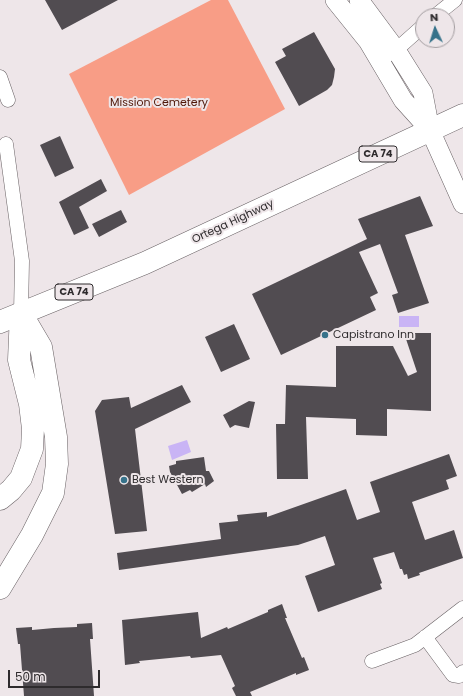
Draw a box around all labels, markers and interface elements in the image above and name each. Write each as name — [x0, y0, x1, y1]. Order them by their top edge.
north arrow — [415, 8, 455, 48]
text: N — [430, 9, 439, 25]
park label: Mission Cemetery — [110, 96, 208, 110]
road number: CA 74 — [359, 146, 397, 162]
street label: Ortega Highway — [190, 197, 276, 247]
road number: CA 74 — [55, 284, 93, 300]
place label: Capistrano Inn — [333, 328, 414, 342]
marker: Capistrano Inn — [320, 330, 330, 340]
place label: Best Western — [132, 473, 204, 487]
marker: Best Western — [119, 475, 129, 485]
scale bar — [10, 662, 102, 688]
text: 50 m — [15, 668, 46, 685]

